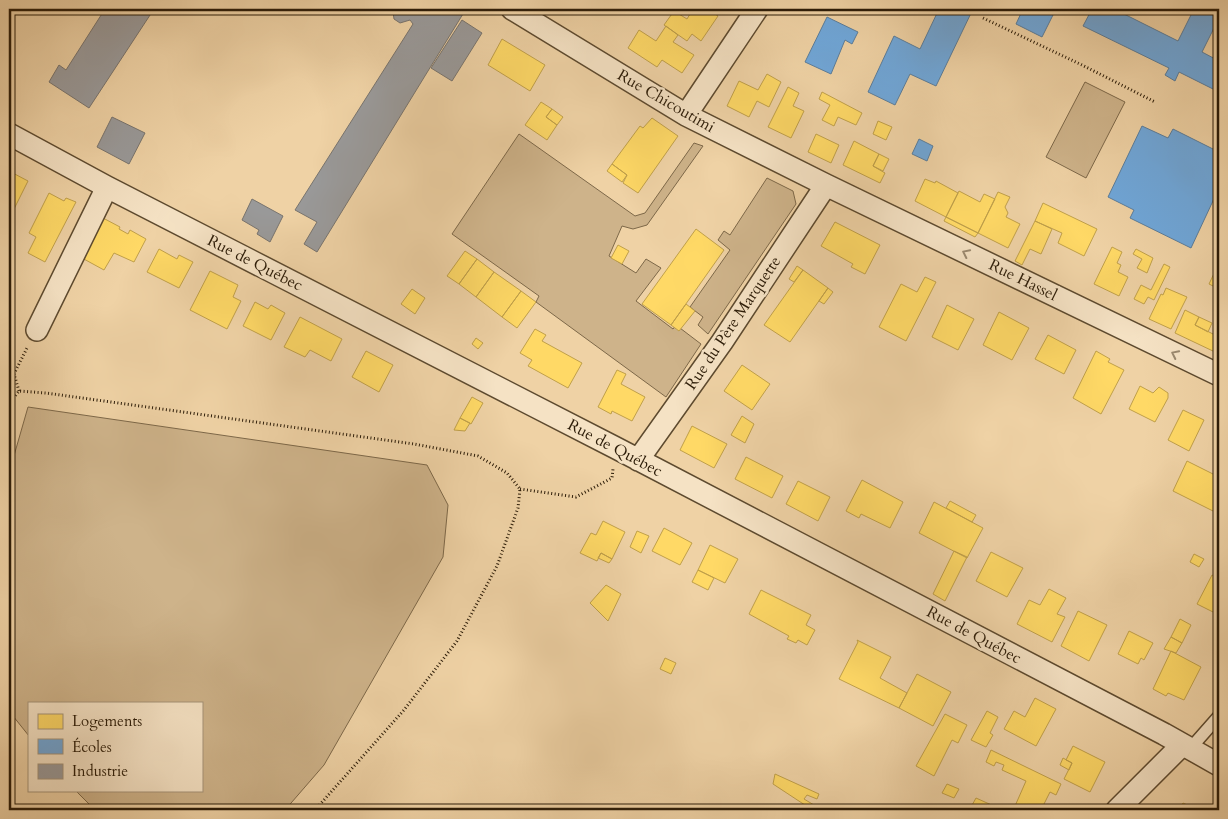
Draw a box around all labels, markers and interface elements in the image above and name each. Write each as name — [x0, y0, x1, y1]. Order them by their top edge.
street label: Rue Chicoutimi — [613, 64, 719, 138]
street label: Rue de Québec — [203, 229, 307, 297]
one-way arrow — [962, 249, 971, 259]
street label: Rue du Père Marquette — [680, 252, 786, 394]
street label: Rue Hassel — [985, 254, 1061, 306]
one-way arrow — [1171, 350, 1180, 360]
street label: Rue de Québec — [564, 414, 666, 482]
street label: Rue de Québec — [923, 601, 1025, 669]
legend — [28, 702, 202, 792]
text: Logements — [72, 711, 142, 731]
text: Écoles — [72, 737, 112, 757]
text: Industrie — [72, 761, 128, 781]

